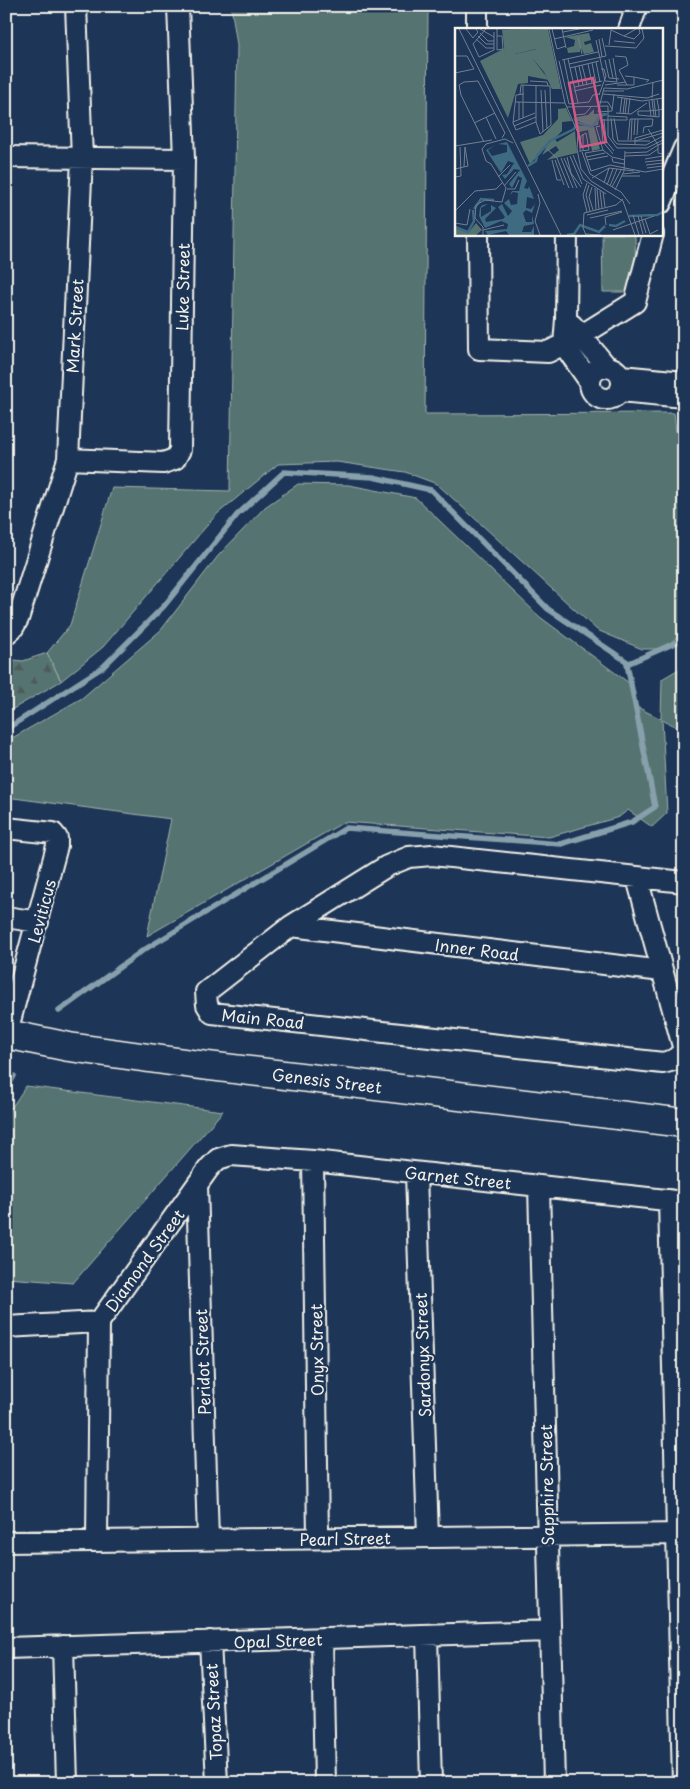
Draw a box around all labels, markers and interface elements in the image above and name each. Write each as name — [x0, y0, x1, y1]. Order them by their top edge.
inset map — [455, 28, 662, 235]
street label: Luke Street — [169, 242, 195, 331]
street label: Mark Street — [60, 278, 88, 374]
street label: Leviticus — [21, 877, 61, 945]
street label: Inner Road — [434, 932, 520, 966]
street label: Main Road — [220, 1002, 306, 1034]
street label: Genesis Street — [271, 1061, 384, 1099]
street label: Garnet Street — [404, 1159, 513, 1195]
street label: Diamond Street — [99, 1204, 189, 1316]
street label: Sardonyx Street — [408, 1292, 436, 1418]
street label: Onyx Street — [303, 1303, 329, 1396]
street label: Peridot Street — [188, 1308, 216, 1415]
street label: Sapphire Street — [533, 1424, 559, 1546]
street label: Pearl Street — [299, 1525, 391, 1551]
street label: Opal Street — [233, 1626, 323, 1654]
street label: Topaz Street — [198, 1662, 228, 1761]

